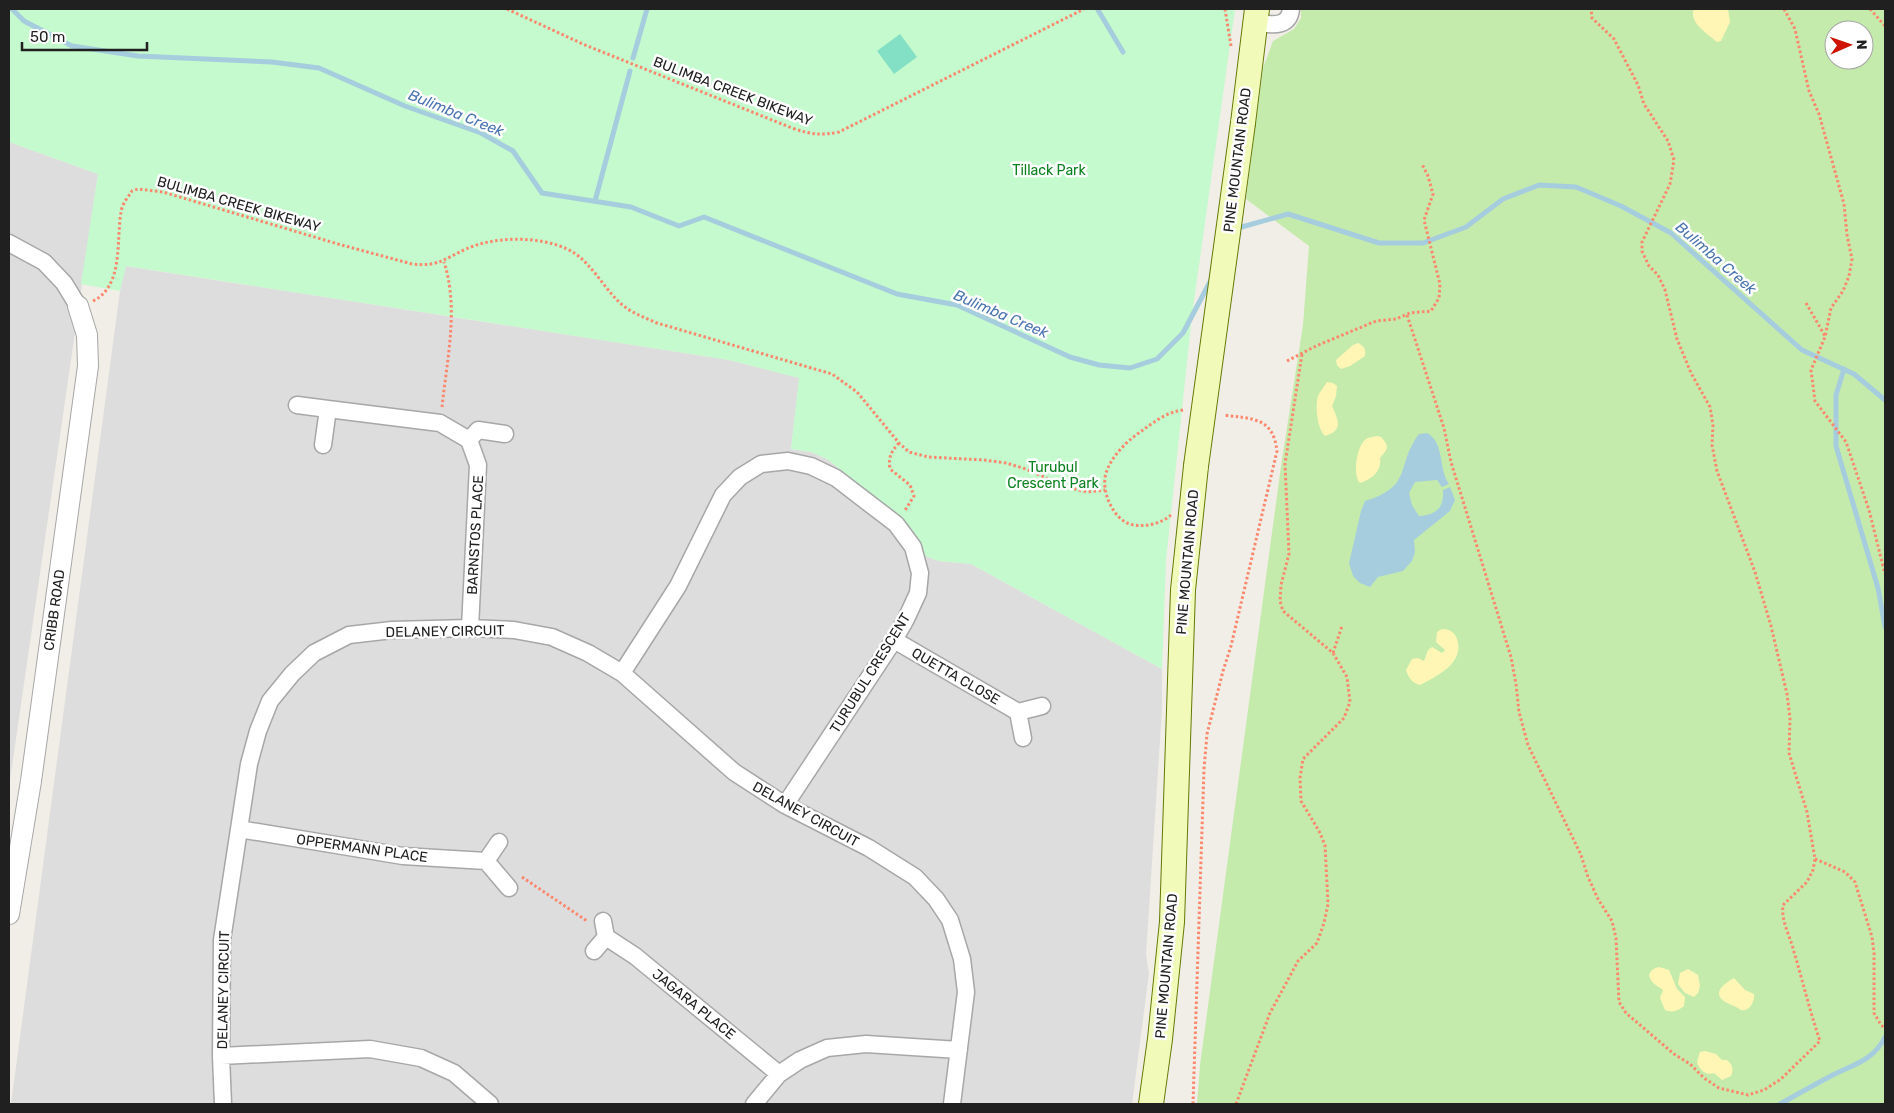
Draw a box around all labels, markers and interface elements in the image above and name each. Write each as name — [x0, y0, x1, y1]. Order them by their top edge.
scale bar — [22, 20, 148, 52]
north arrow — [1824, 20, 1874, 70]
text: 50 m — [30, 28, 65, 46]
text: N — [1853, 39, 1870, 50]
street label: BULIMBA CREEK BIKEWAY — [651, 53, 815, 130]
water label: Bulimba Creek — [406, 86, 507, 140]
street label: PINE MOUNTAIN ROAD — [1220, 87, 1255, 233]
park label: Tillack Park — [1012, 162, 1086, 179]
street label: BULIMBA CREEK BIKEWAY — [155, 173, 323, 236]
water label: Bulimba Creek — [1672, 218, 1760, 298]
water label: Bulimba Creek — [951, 286, 1051, 342]
park label: Turubul Crescent Park — [1007, 459, 1100, 492]
street label: BARNSTOS PLACE — [464, 475, 487, 595]
street label: PINE MOUNTAIN ROAD — [1173, 489, 1202, 635]
street label: CRIBB ROAD — [40, 568, 69, 652]
street label: TURUBUL CRESCENT — [827, 610, 914, 736]
street label: DELANEY CIRCUIT — [385, 622, 505, 641]
street label: QUETTA CLOSE — [909, 644, 1003, 709]
street label: DELANEY CIRCUIT — [750, 778, 862, 851]
street label: OPPERMANN PLACE — [295, 831, 429, 866]
street label: PINE MOUNTAIN ROAD — [1152, 893, 1181, 1039]
street label: DELANEY CIRCUIT — [214, 930, 233, 1050]
street label: JAGARA PLACE — [649, 966, 739, 1043]

